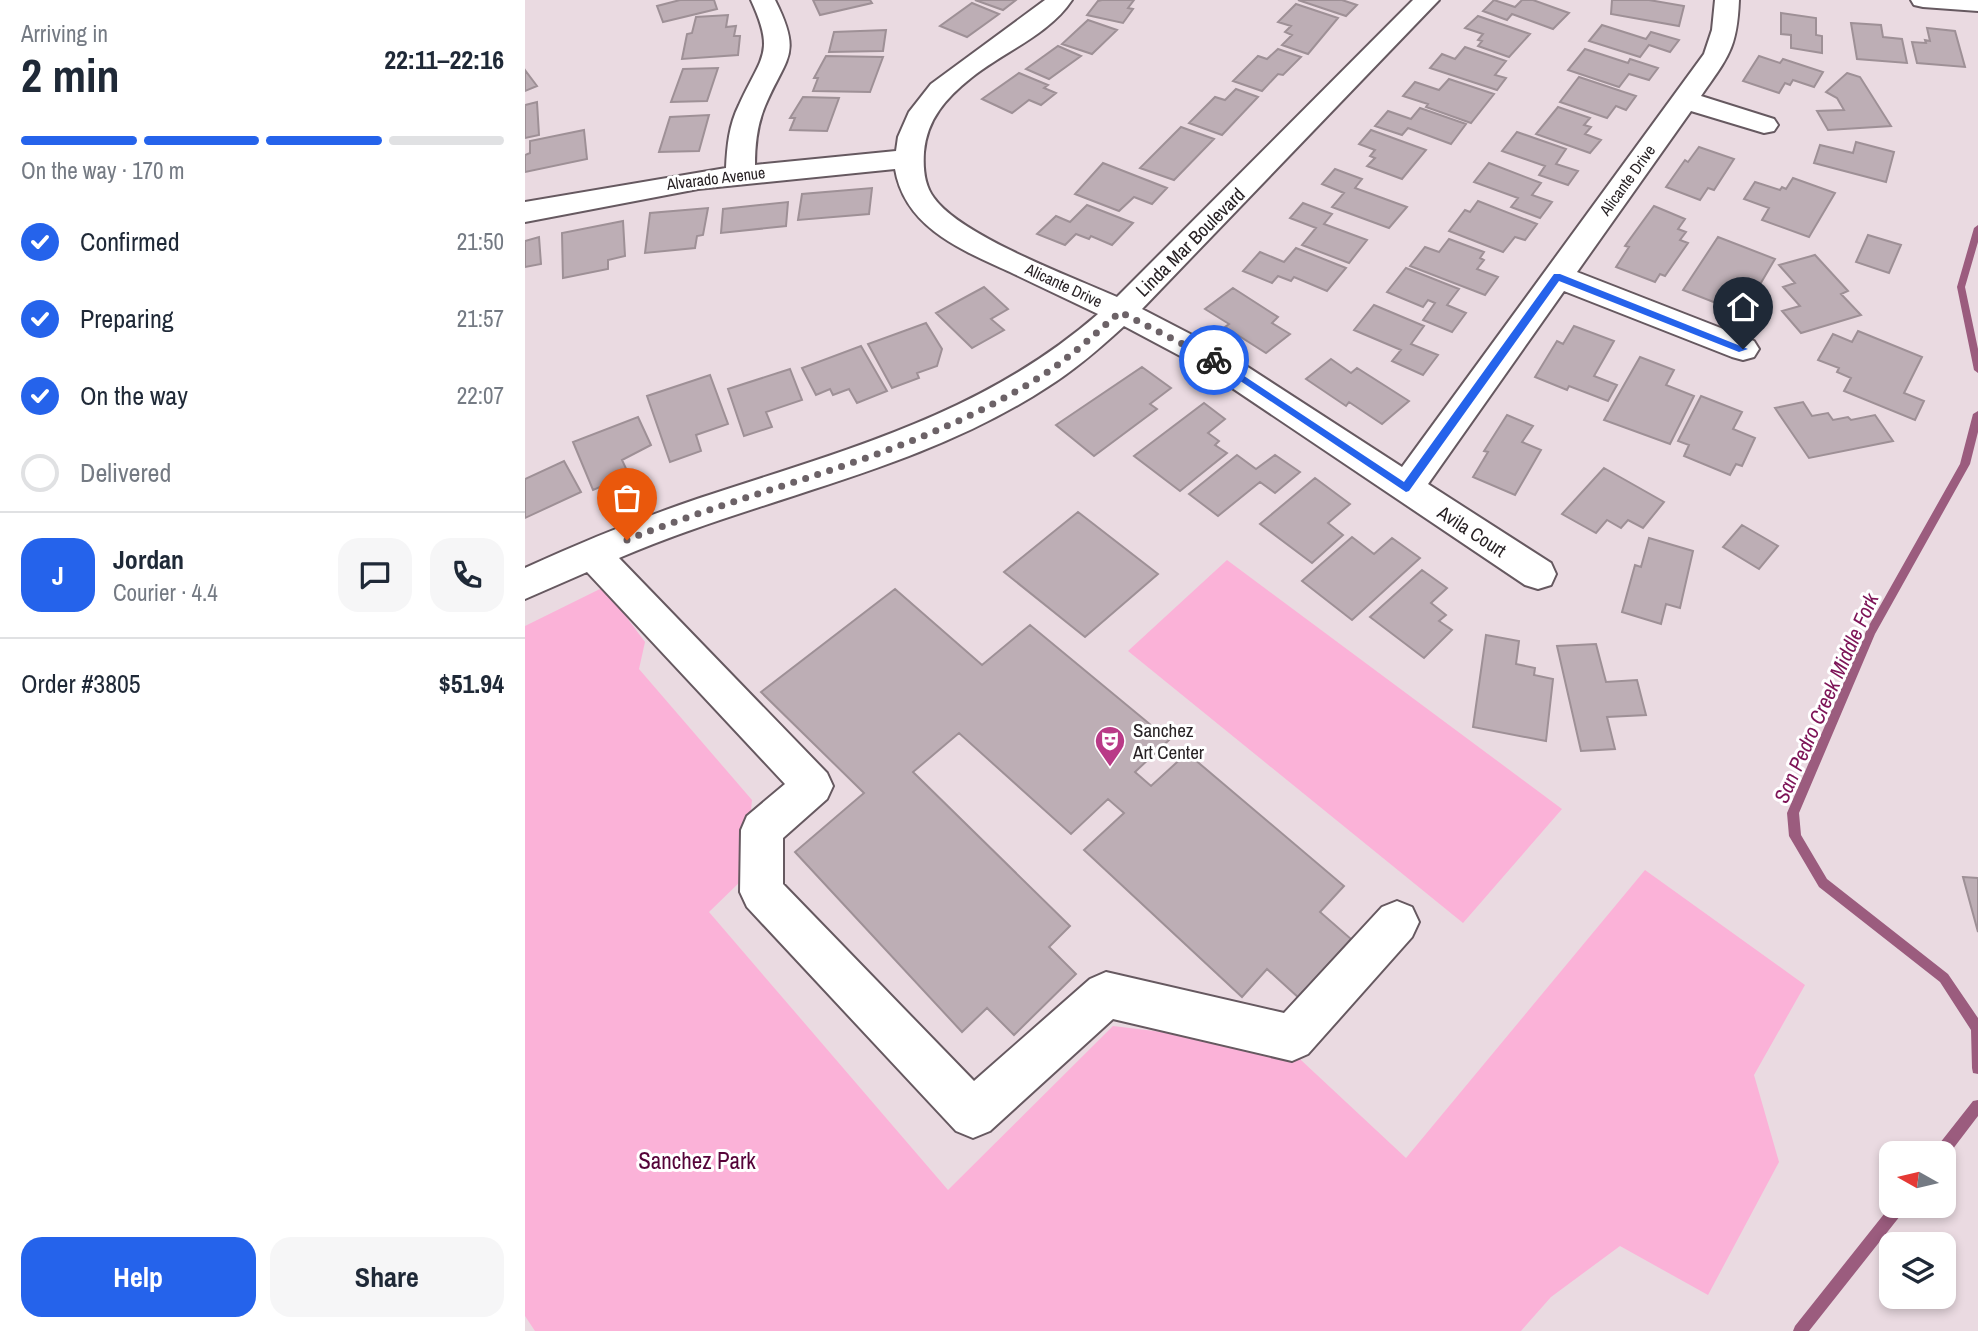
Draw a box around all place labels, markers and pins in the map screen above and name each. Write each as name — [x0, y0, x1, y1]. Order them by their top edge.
pin — [1713, 277, 1773, 349]
pin — [597, 468, 657, 540]
place label: Sanchez Art Center — [1132, 717, 1205, 765]
theatre icon: Sanchez Art Center — [1093, 724, 1127, 768]

